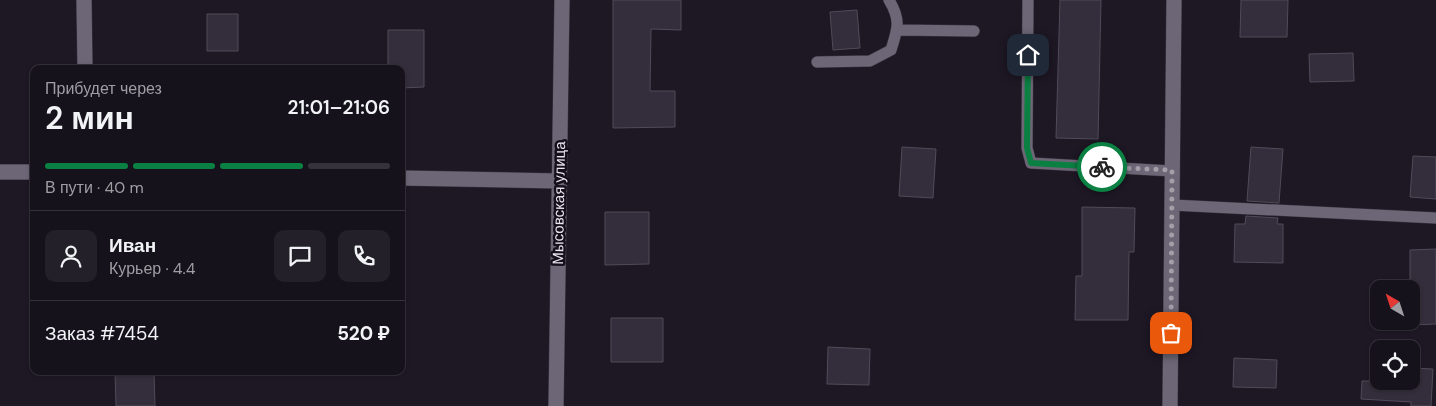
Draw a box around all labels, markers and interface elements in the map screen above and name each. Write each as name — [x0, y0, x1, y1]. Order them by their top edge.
pin — [1007, 34, 1049, 76]
icon: home — [1014, 41, 1042, 69]
text: Прибудет через — [45, 78, 162, 99]
text: 21:01–21:06 — [288, 95, 390, 120]
text: 2 мин — [45, 97, 134, 139]
street label: Мысовская улица — [548, 141, 570, 265]
courier — [1077, 142, 1127, 192]
icon: bike — [1088, 153, 1116, 181]
text: В пути · 40 m — [45, 177, 144, 198]
button: person — [45, 230, 97, 282]
button: chat — [274, 230, 326, 282]
button: phone — [338, 230, 390, 282]
text: Иван — [109, 233, 156, 258]
text: Курьер · 4.4 — [109, 258, 195, 279]
north arrow — [1370, 280, 1420, 330]
map controls — [1370, 280, 1420, 390]
pin — [1150, 312, 1192, 354]
icon: bag — [1157, 319, 1185, 347]
text: Заказ #7454 — [45, 321, 159, 346]
text: 520 ₽ — [337, 321, 390, 346]
button: locate — [1370, 340, 1420, 390]

